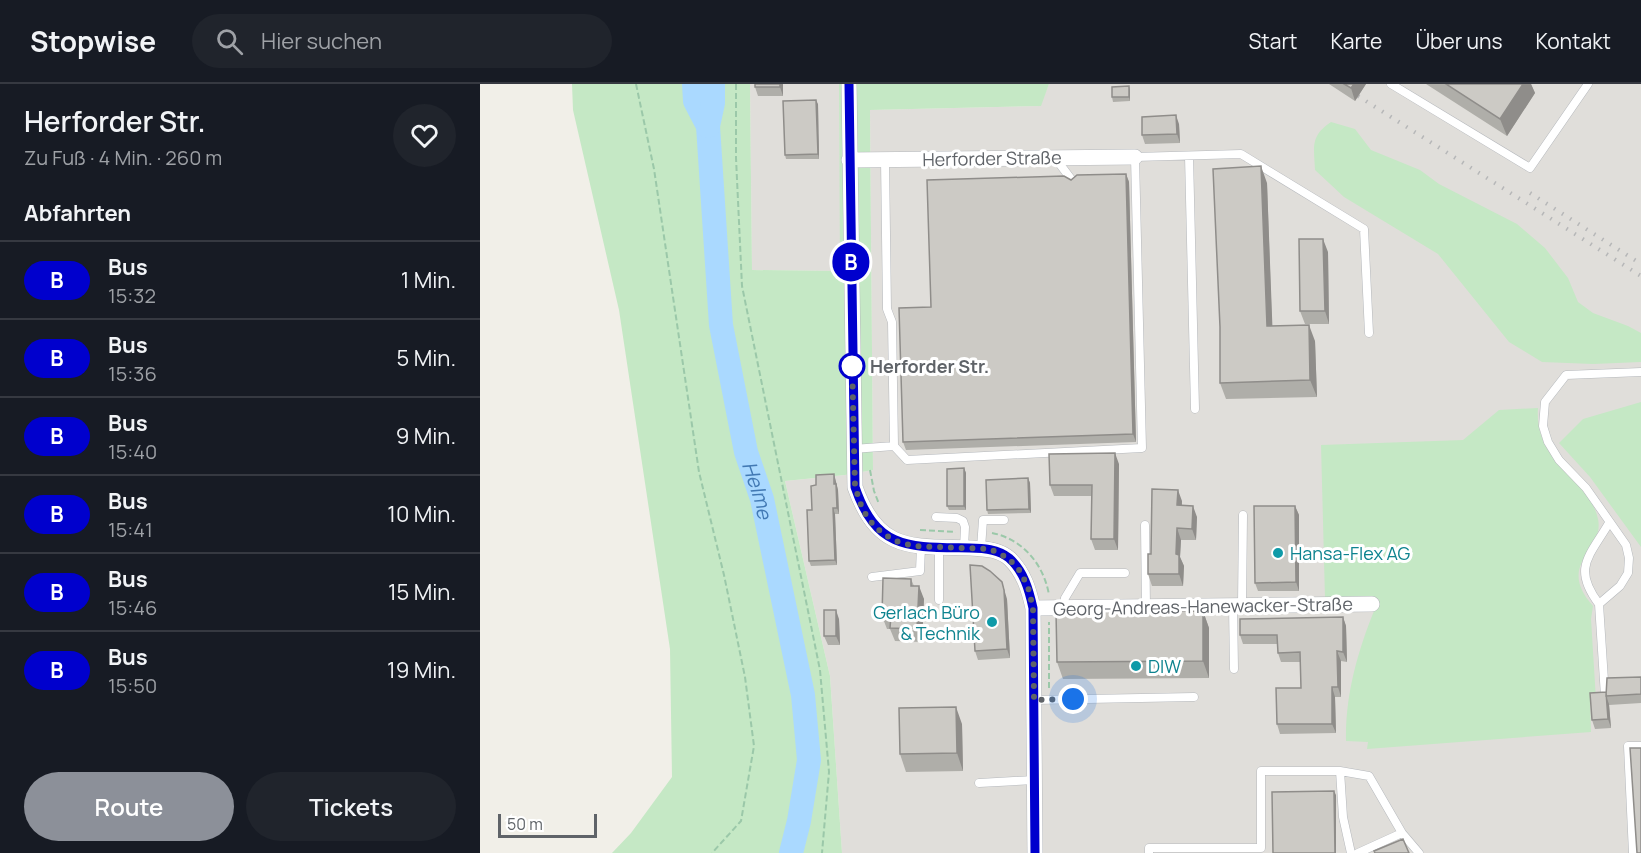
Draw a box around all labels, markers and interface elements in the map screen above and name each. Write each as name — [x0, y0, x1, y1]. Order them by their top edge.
search box — [192, 14, 612, 68]
text: Stopwise — [30, 22, 156, 60]
icon: search — [213, 25, 246, 58]
text: Hier suchen — [261, 26, 382, 56]
text: Start — [1248, 27, 1297, 55]
text: Karte — [1330, 27, 1382, 55]
text: Über uns — [1415, 27, 1503, 55]
text: Kontakt — [1536, 27, 1611, 55]
text: Herforder Str. — [24, 102, 205, 140]
button: heart — [393, 104, 456, 167]
text: Zu Fuß · 4 Min. · 260 m — [24, 144, 222, 171]
street label: Herforder Straße — [922, 145, 1062, 171]
text: Abfahrten — [24, 198, 131, 228]
line badge: B — [832, 242, 871, 282]
text: B — [844, 248, 858, 276]
text: Bus — [108, 252, 148, 282]
text: 1 Min. — [401, 265, 456, 295]
text: B — [50, 266, 64, 294]
text: 15:32 — [108, 282, 156, 309]
text: Bus — [108, 330, 148, 360]
text: 5 Min. — [397, 343, 456, 373]
text: B — [50, 344, 64, 372]
marker: Herforder Str. — [839, 353, 865, 379]
place label: Herforder Str. — [870, 354, 989, 378]
text: 15:36 — [108, 360, 157, 387]
text: Bus — [108, 408, 148, 438]
text: 9 Min. — [396, 421, 456, 451]
text: B — [50, 422, 64, 450]
text: 15:40 — [108, 438, 157, 465]
water label: Helme — [737, 458, 779, 522]
text: Bus — [108, 486, 148, 516]
text: 10 Min. — [387, 499, 456, 529]
text: B — [50, 500, 64, 528]
text: 15:41 — [108, 516, 153, 543]
place label: Hansa-Flex AG — [1290, 541, 1411, 565]
marker: Hansa-Flex AG — [1271, 546, 1285, 560]
text: Bus — [108, 564, 148, 594]
text: 15 Min. — [388, 577, 456, 607]
text: B — [50, 578, 64, 606]
street label: Georg-Andreas-Hanewacker-Straße — [1053, 591, 1353, 621]
text: 15:46 — [108, 594, 158, 621]
place label: Gerlach Büro & Technik — [873, 600, 981, 645]
marker: Gerlach Büro & Technik — [985, 615, 999, 629]
text: Bus — [108, 642, 148, 672]
place label: DIW — [1148, 654, 1181, 678]
text: 19 Min. — [387, 655, 456, 685]
text: B — [50, 656, 64, 684]
marker: DIW — [1129, 659, 1143, 673]
text: 15:50 — [108, 672, 157, 699]
your location — [1058, 684, 1088, 714]
button: Route — [24, 772, 234, 841]
button: Tickets — [246, 772, 456, 841]
scale bar — [498, 811, 597, 838]
text: 50 m — [507, 813, 543, 835]

